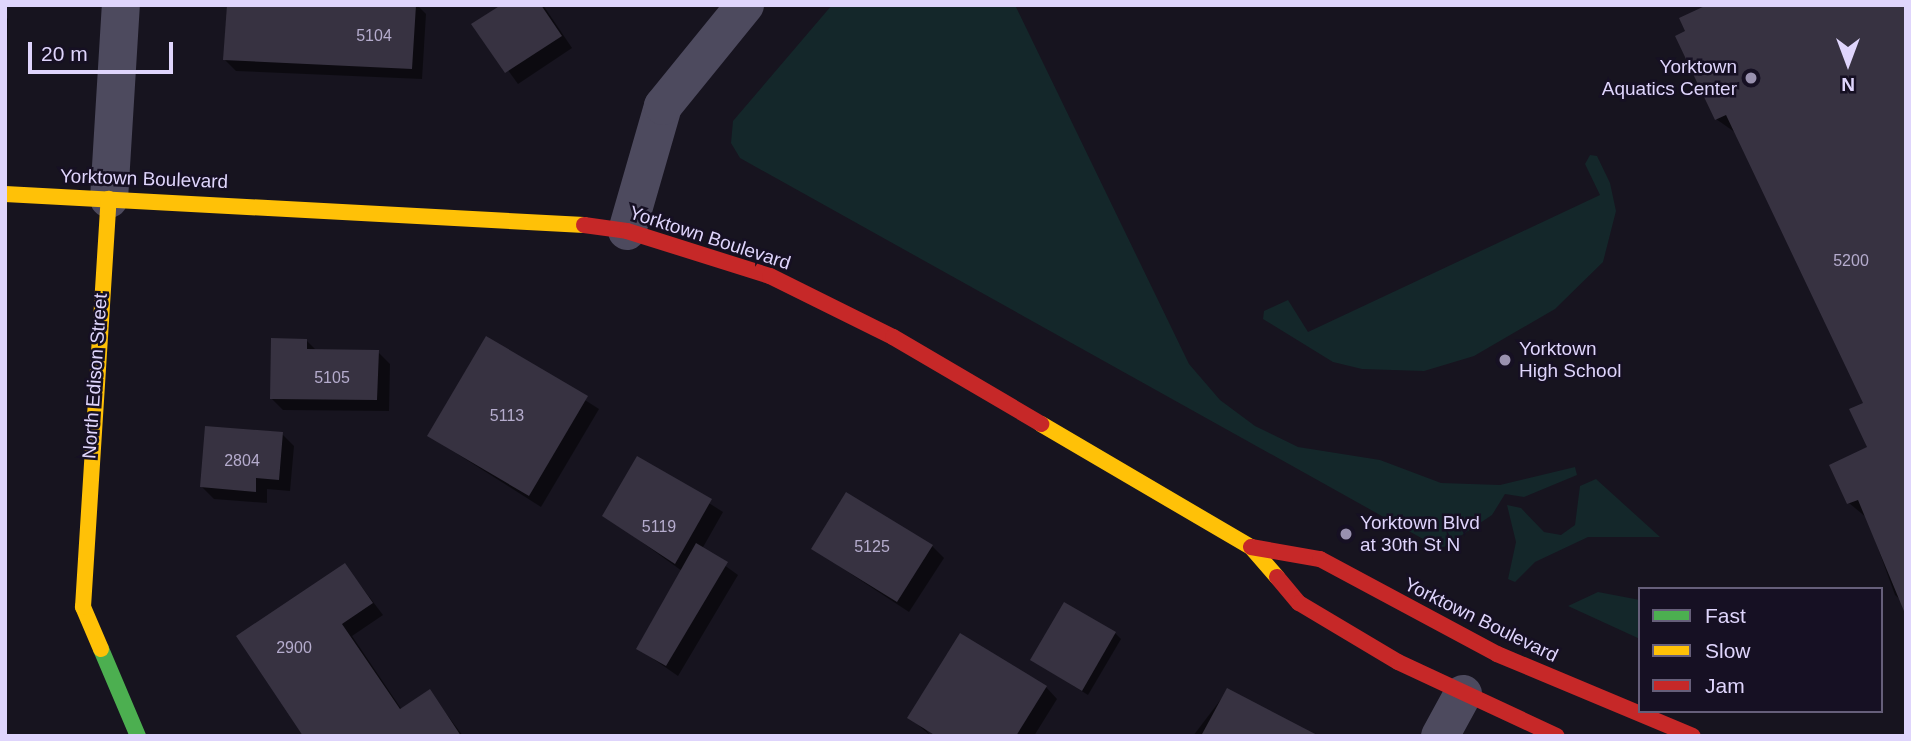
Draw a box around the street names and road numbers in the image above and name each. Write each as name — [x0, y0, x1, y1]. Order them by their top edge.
street label: Yorktown Boulevard — [60, 165, 228, 193]
street label: Yorktown Boulevard — [626, 201, 794, 275]
street label: North Edison Street — [78, 293, 112, 459]
street label: Yorktown Boulevard — [1400, 573, 1562, 667]

